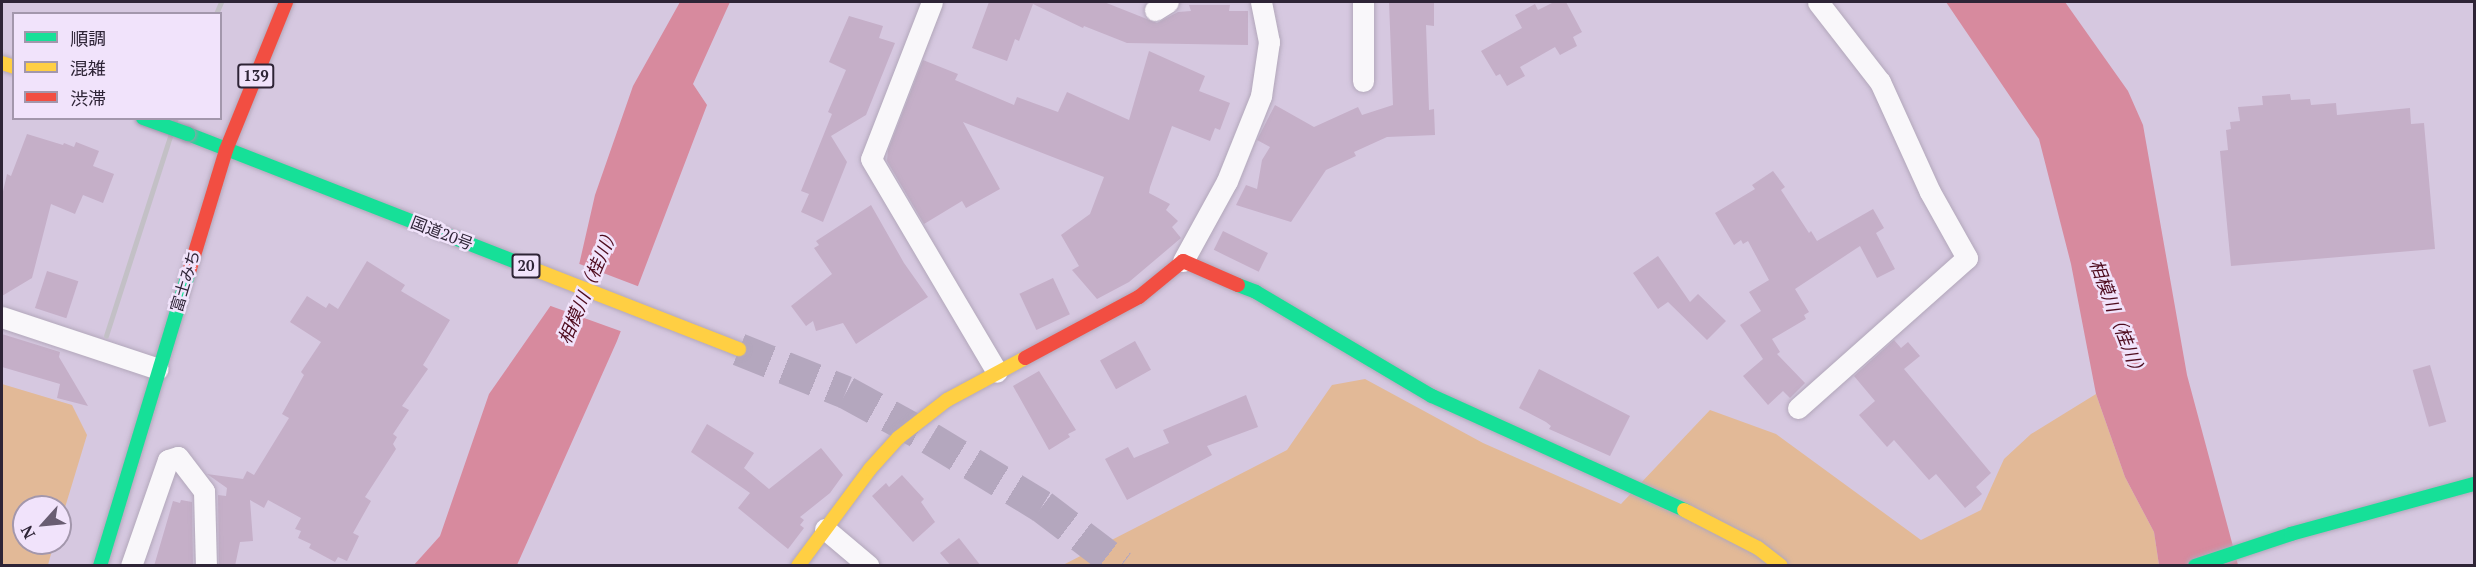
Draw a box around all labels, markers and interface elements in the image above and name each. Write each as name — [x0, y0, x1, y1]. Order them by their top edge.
legend — [12, 12, 222, 120]
text: 順調 — [70, 26, 106, 50]
text: 混雑 — [70, 56, 106, 80]
road number: 139 — [236, 64, 276, 88]
text: 渋滞 — [70, 86, 106, 110]
street label: 国道20号 — [408, 212, 476, 254]
water label: 相模川（桂川） — [553, 223, 623, 347]
street label: 富士みち — [166, 248, 204, 314]
road number: 20 — [511, 254, 541, 278]
water label: 相模川（桂川） — [2085, 256, 2151, 382]
north arrow — [12, 495, 72, 555]
text: N — [15, 522, 40, 543]

